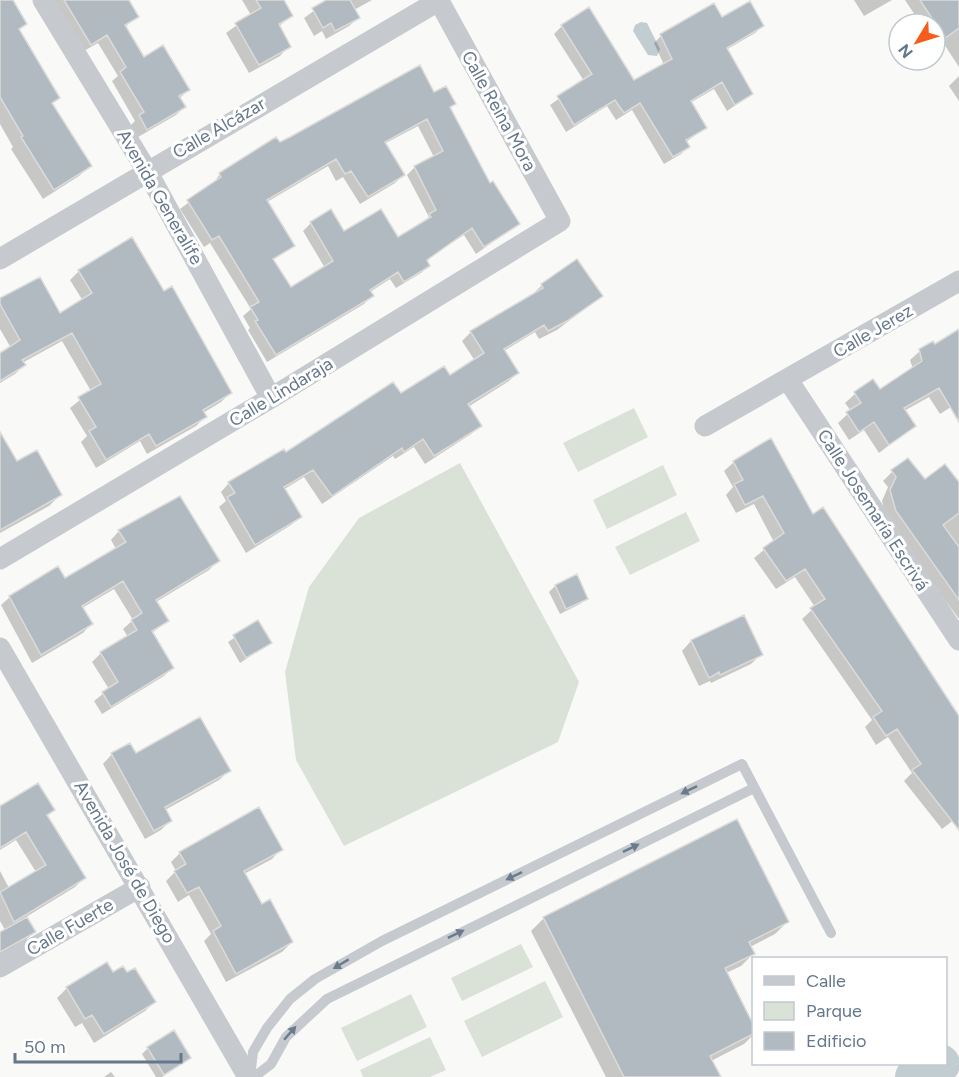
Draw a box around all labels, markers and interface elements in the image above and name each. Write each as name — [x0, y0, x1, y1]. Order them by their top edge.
north arrow — [887, 12, 947, 72]
text: N — [894, 40, 917, 62]
street label: Calle Reina Mora — [457, 47, 541, 175]
street label: Calle Alcázar — [169, 93, 269, 163]
street label: Avenida Generalife — [112, 125, 208, 269]
street label: Calle Jerez — [829, 299, 917, 363]
street label: Calle Lindaraja — [225, 352, 337, 432]
street label: Calle Josemaría Escrivá — [813, 425, 933, 595]
street label: Avenida José de Diego — [69, 777, 181, 947]
one-way arrow — [681, 785, 698, 794]
one-way arrow — [623, 843, 640, 853]
one-way arrow — [506, 871, 523, 880]
street label: Calle Fuerte — [23, 893, 117, 961]
one-way arrow — [448, 929, 465, 939]
legend — [752, 957, 947, 1065]
one-way arrow — [333, 959, 349, 970]
text: Calle — [806, 970, 846, 992]
text: Parque — [806, 1000, 862, 1022]
one-way arrow — [284, 1025, 297, 1041]
scale bar — [15, 1026, 182, 1064]
text: Edificio — [806, 1030, 867, 1052]
text: 50 m — [24, 1036, 66, 1058]

